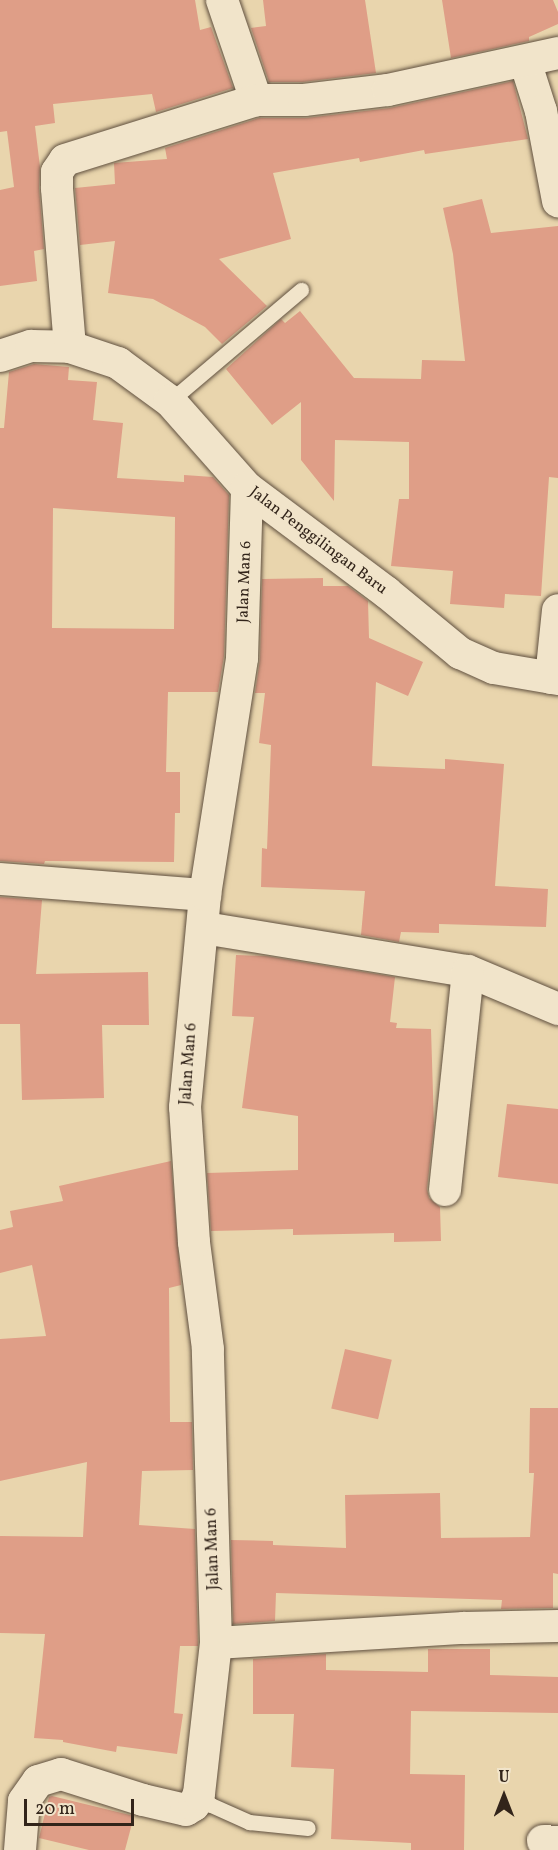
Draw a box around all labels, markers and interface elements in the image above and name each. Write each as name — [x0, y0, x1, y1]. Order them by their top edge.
street label: Jalan Penggilingan Baru — [245, 483, 391, 599]
street label: Jalan Man 6 — [234, 540, 256, 624]
street label: Jalan Man 6 — [177, 1022, 201, 1106]
street label: Jalan Man 6 — [202, 1507, 224, 1591]
north arrow — [474, 1766, 534, 1826]
text: U — [499, 1767, 509, 1789]
scale bar — [27, 1787, 136, 1825]
text: 20 m — [35, 1797, 75, 1822]

